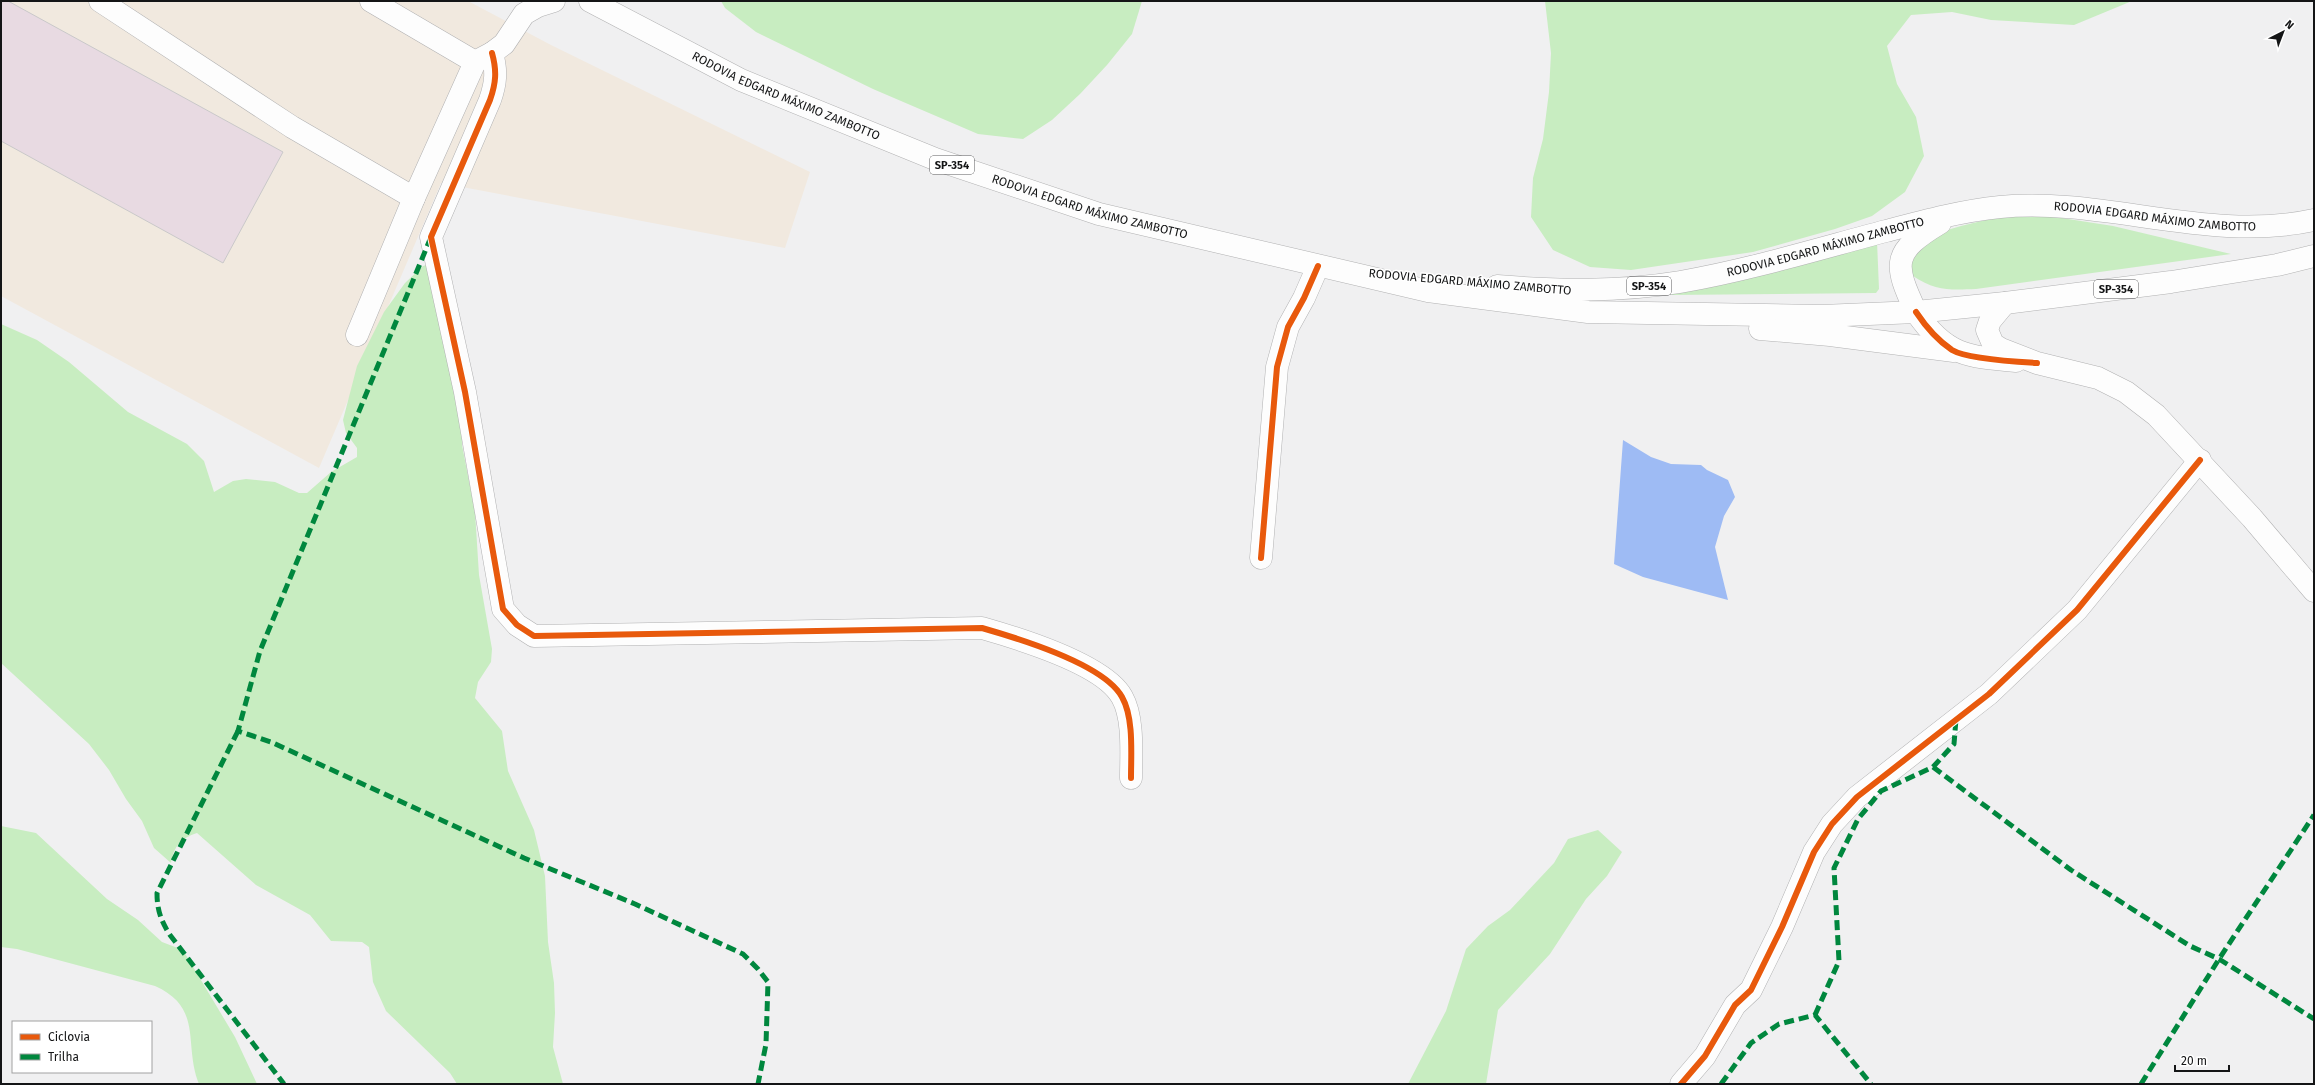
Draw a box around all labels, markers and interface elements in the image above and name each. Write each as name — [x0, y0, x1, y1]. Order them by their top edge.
north arrow — [2263, 12, 2303, 52]
text: N — [2282, 18, 2296, 32]
street label: RODOVIA EDGARD MÁXIMO ZAMBOTTO — [690, 49, 882, 143]
road number: SP-354 — [930, 156, 974, 174]
street label: RODOVIA EDGARD MÁXIMO ZAMBOTTO — [990, 172, 1189, 242]
street label: RODOVIA EDGARD MÁXIMO ZAMBOTTO — [2053, 199, 2256, 234]
street label: RODOVIA EDGARD MÁXIMO ZAMBOTTO — [1725, 214, 1926, 279]
street label: RODOVIA EDGARD MÁXIMO ZAMBOTTO — [1368, 265, 1572, 298]
road number: SP-354 — [1627, 277, 1671, 295]
road number: SP-354 — [2094, 280, 2138, 298]
legend — [12, 1021, 152, 1073]
text: Ciclovia — [48, 1030, 90, 1044]
scale bar — [2175, 1047, 2229, 1073]
text: Trilha — [48, 1050, 79, 1064]
text: 20 m — [2181, 1054, 2207, 1068]

